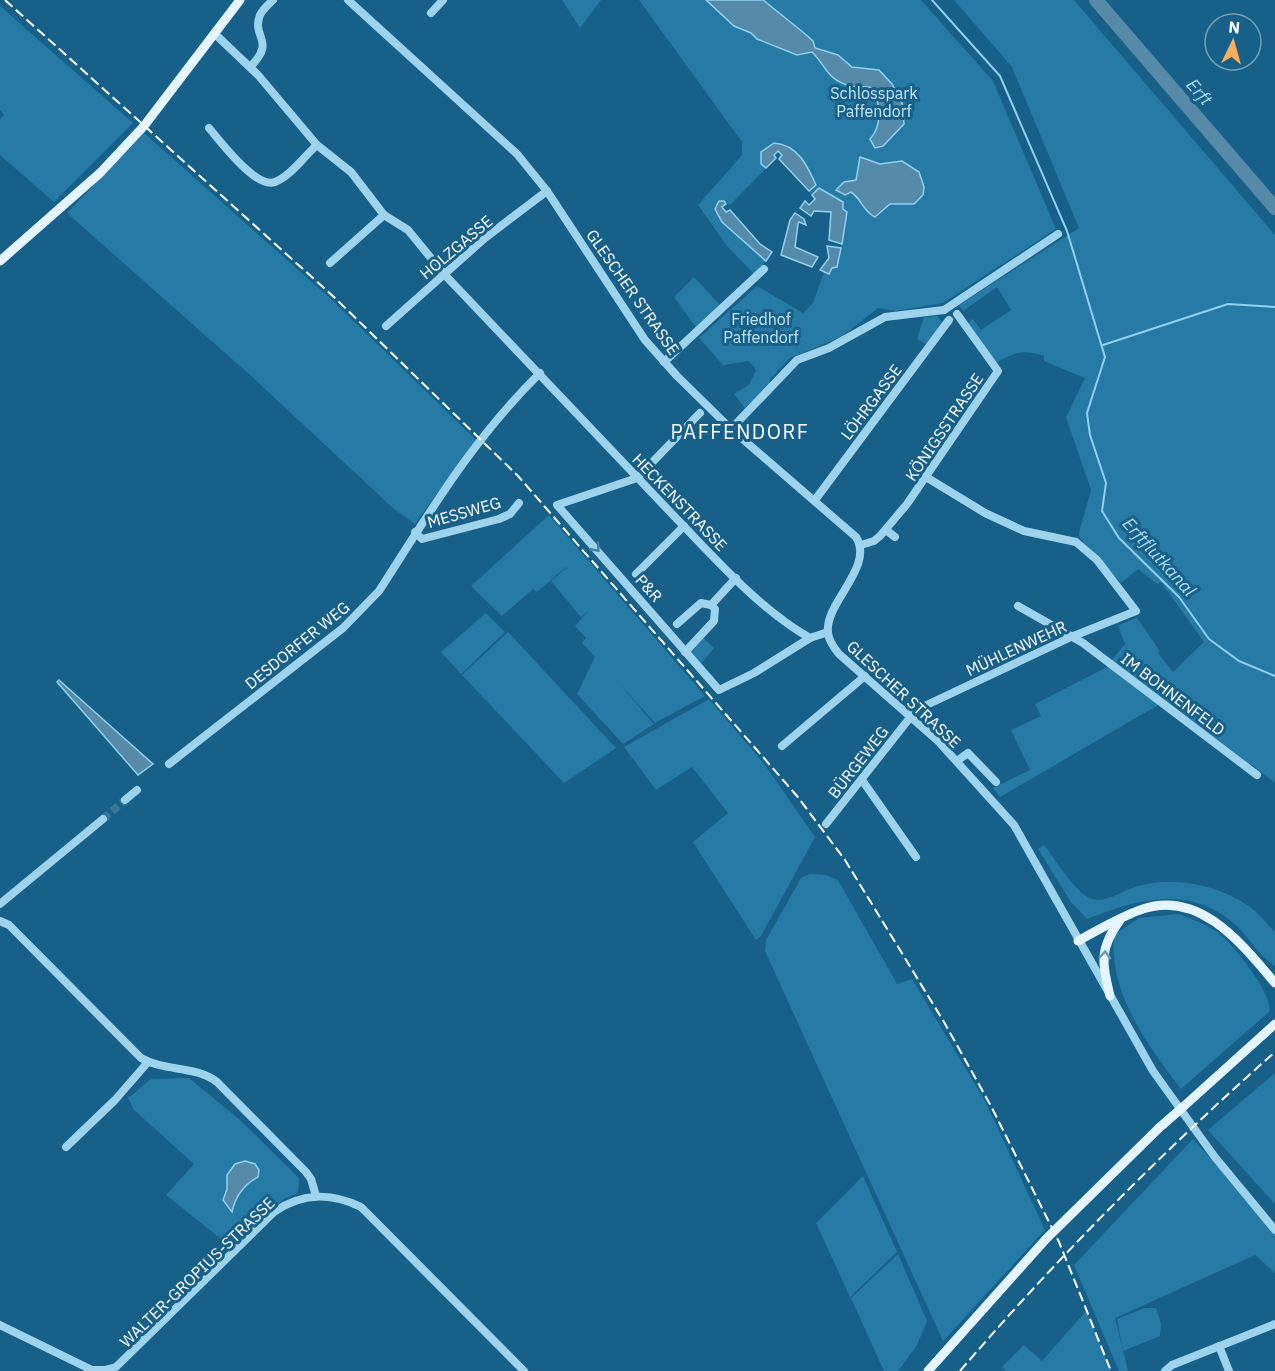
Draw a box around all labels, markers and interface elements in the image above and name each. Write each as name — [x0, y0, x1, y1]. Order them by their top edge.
north arrow — [1203, 12, 1263, 72]
text: N — [1228, 17, 1241, 38]
water label: Erft — [1181, 73, 1218, 111]
park label: Schlosspark Paffendorf — [830, 83, 918, 121]
street label: HOLZGASSE — [416, 211, 496, 283]
street label: GLESCHER STRASSE — [582, 225, 684, 359]
park label: Friedhof Paffendorf — [723, 309, 799, 347]
street label: LÖHRGASSE — [836, 360, 906, 444]
street label: KÖNIGSSTRASSE — [901, 369, 987, 485]
district label: PAFFENDORF — [671, 418, 809, 445]
street label: HECKENSTRASSE — [628, 449, 732, 555]
street label: MESSWEG — [425, 492, 503, 532]
water label: Erftflutkanal — [1118, 512, 1201, 601]
one-way arrow — [589, 541, 600, 552]
street label: P&R — [631, 570, 667, 606]
street label: DESDORFER WEG — [241, 597, 353, 693]
street label: MÜHLENWEHR — [962, 616, 1070, 680]
street label: GLESCHER STRASSE — [843, 636, 965, 752]
street label: IM BOHNENFELD — [1117, 648, 1229, 740]
street label: BÜRGEWEG — [823, 722, 893, 802]
one-way arrow — [1098, 951, 1111, 960]
street label: WALTER-GROPIUS-STRASSE — [115, 1193, 279, 1351]

